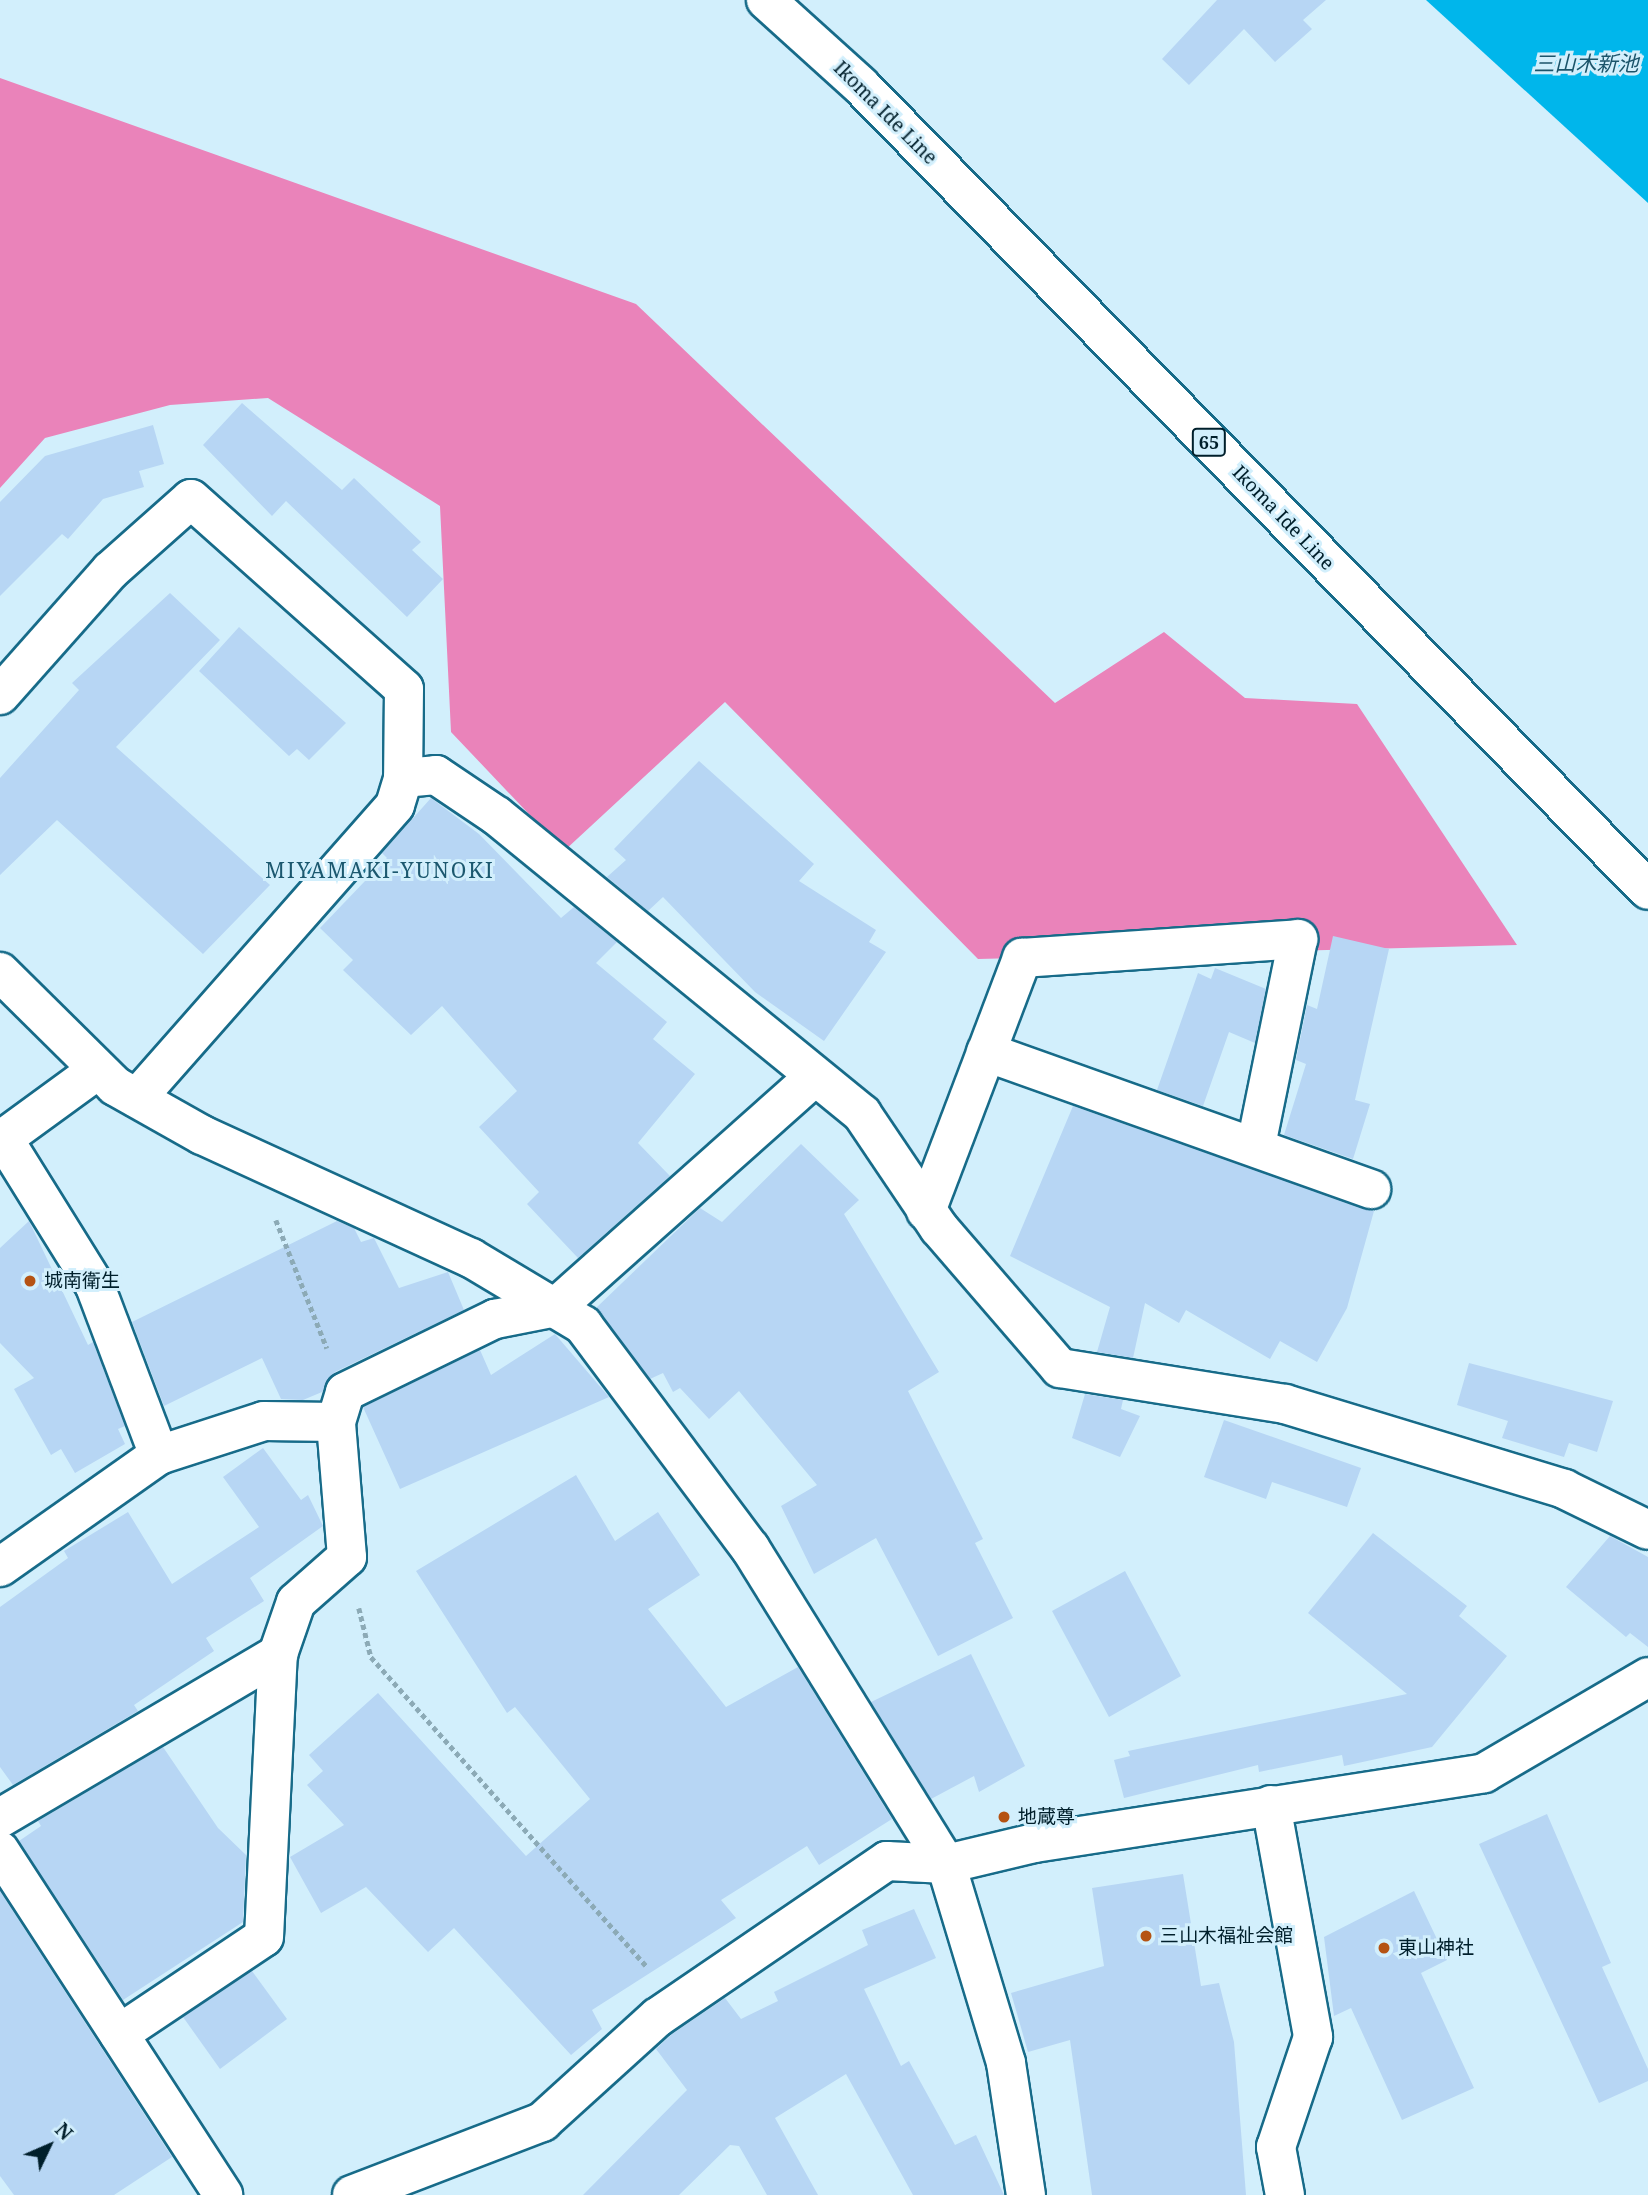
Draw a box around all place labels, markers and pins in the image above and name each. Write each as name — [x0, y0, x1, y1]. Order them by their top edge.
place label: 城南衛生 — [44, 1270, 120, 1292]
marker: 城南衛生 — [22, 1273, 38, 1289]
place label: 地蔵尊 — [1018, 1806, 1075, 1828]
marker: 地蔵尊 — [996, 1809, 1012, 1825]
place label: 三山木福祉会館 — [1160, 1925, 1293, 1947]
marker: 三山木福祉会館 — [1138, 1928, 1154, 1944]
place label: 東山神社 — [1398, 1937, 1474, 1959]
marker: 東山神社 — [1376, 1940, 1392, 1956]

